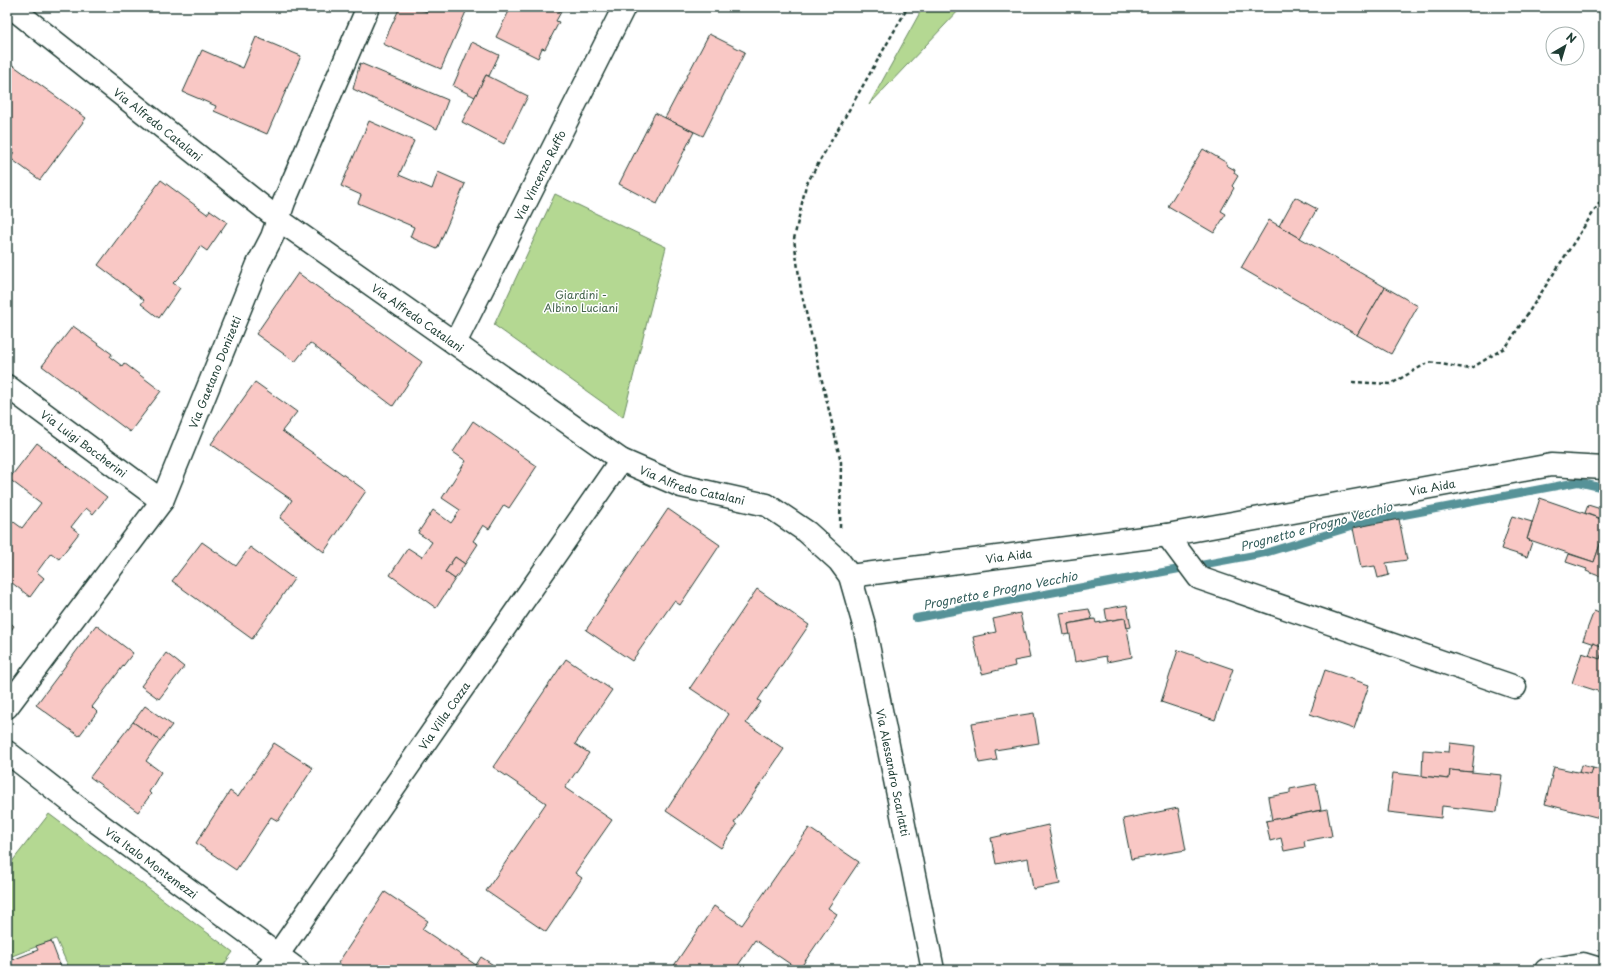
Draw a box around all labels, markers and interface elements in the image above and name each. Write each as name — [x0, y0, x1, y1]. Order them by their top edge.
north arrow — [1545, 26, 1585, 66]
text: N — [1563, 28, 1580, 47]
street label: Via Alfredo Catalani — [110, 83, 206, 165]
street label: Via Vincenzo Ruffo — [510, 127, 569, 223]
street label: Via Alfredo Catalani — [368, 279, 468, 356]
park label: Giardini - Albino Luciani — [544, 286, 618, 316]
street label: Via Gaetano Donizetti — [184, 313, 245, 431]
street label: Via Luigi Boccherini — [37, 405, 131, 481]
street label: Via Alfredo Catalani — [637, 461, 747, 508]
street label: Via Aida — [1408, 474, 1457, 499]
water label: Prognetto e Progno Vecchio — [1238, 497, 1395, 555]
street label: Via Aida — [985, 544, 1033, 567]
water label: Prognetto e Progno Vecchio — [921, 566, 1080, 614]
street label: Via Villa Cozza — [414, 677, 474, 753]
street label: Via Alessandro Scarlatti — [872, 707, 915, 838]
street label: Via Italo Montemezzi — [102, 823, 202, 902]

